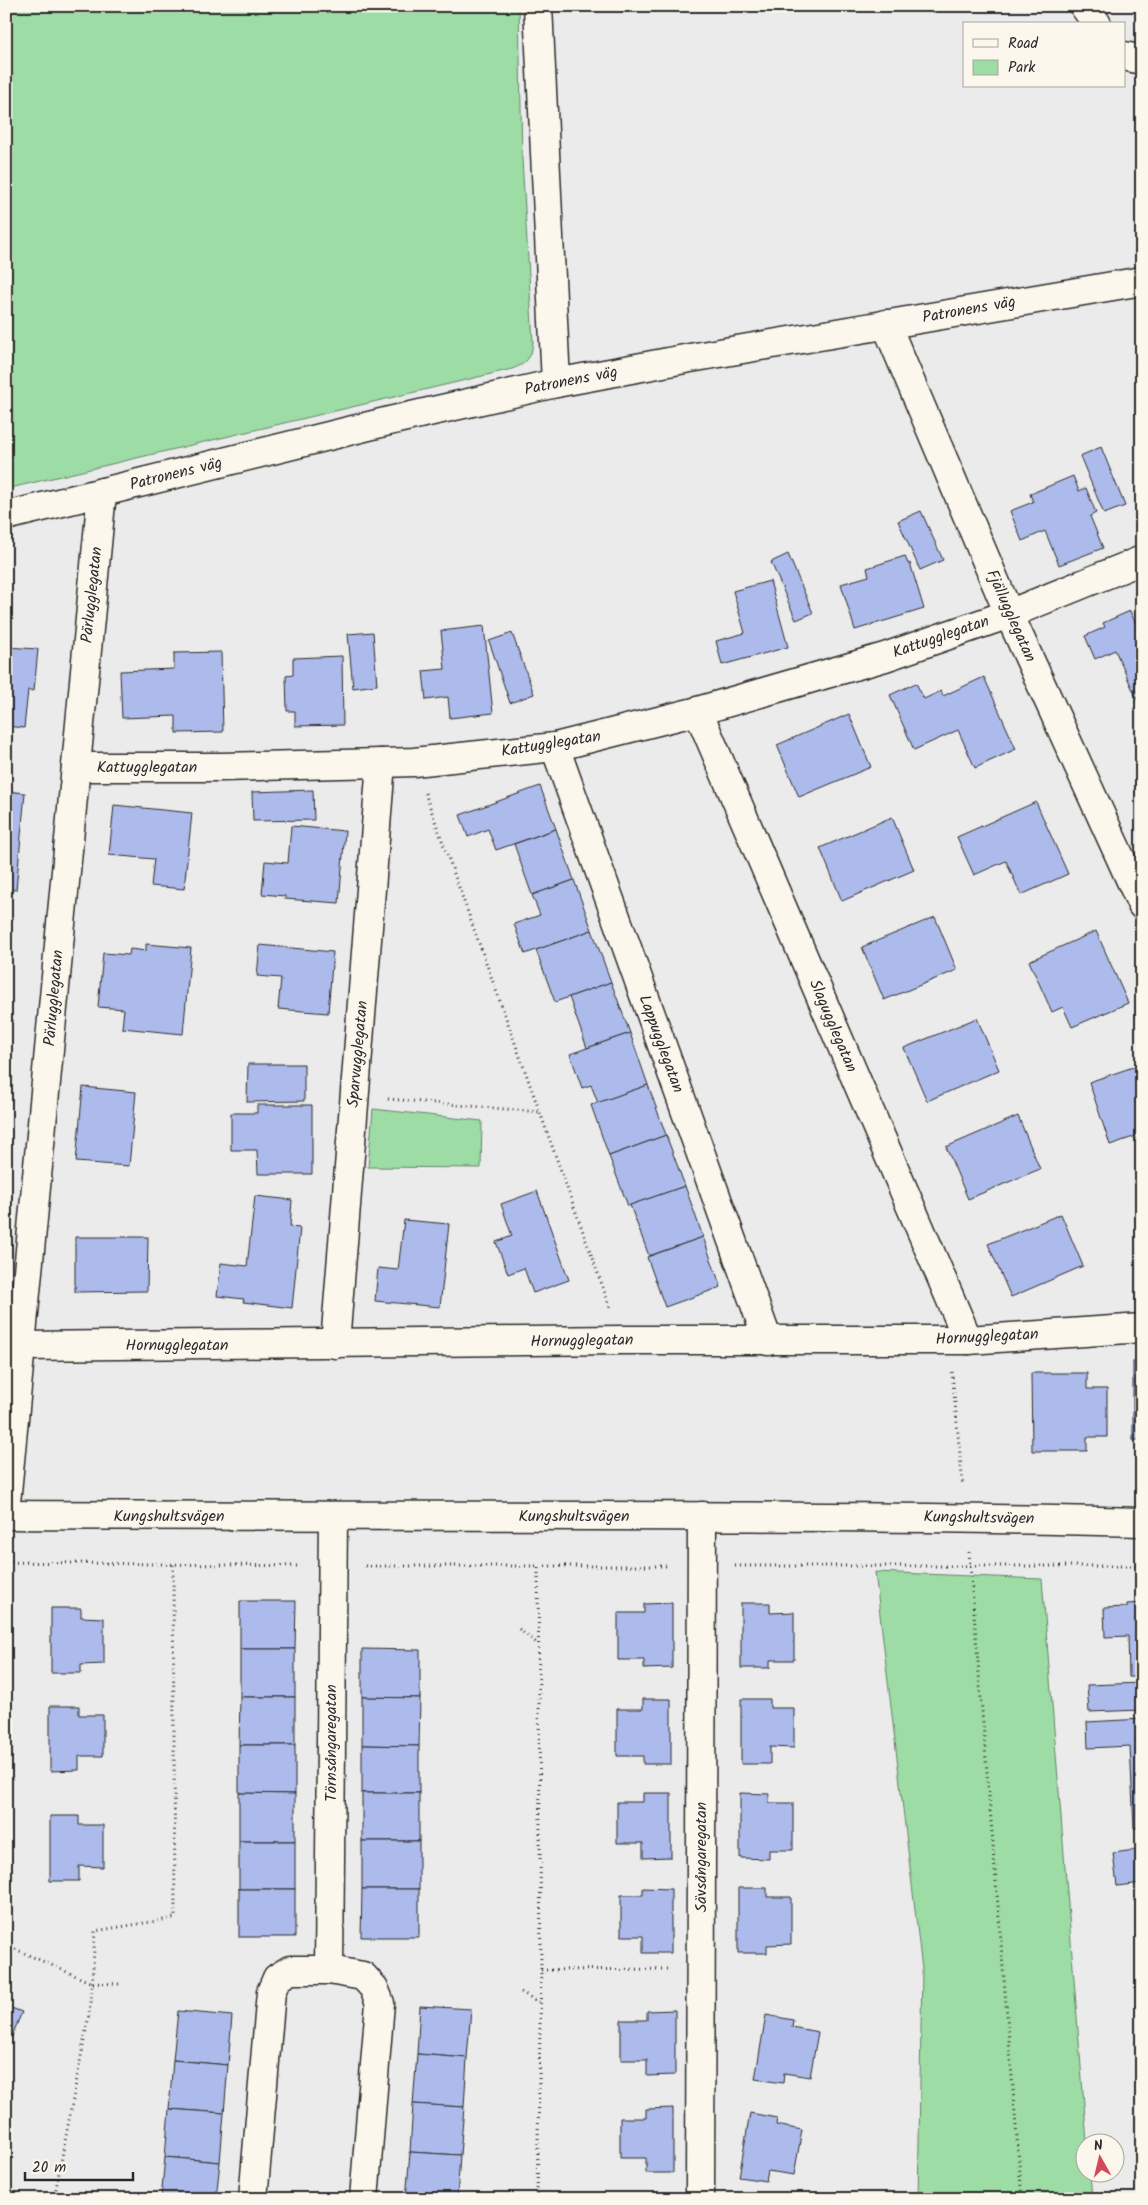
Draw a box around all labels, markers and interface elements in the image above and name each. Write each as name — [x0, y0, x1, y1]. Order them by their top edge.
legend — [963, 22, 1126, 88]
text: Road — [1008, 32, 1039, 56]
text: Park — [1008, 56, 1036, 80]
street label: Patronens väg — [920, 289, 1018, 331]
street label: Patronens väg — [522, 360, 620, 402]
street label: Patronens väg — [127, 450, 225, 498]
street label: Pärlugglegatan — [75, 546, 109, 644]
street label: Fjällugglegatan — [979, 566, 1043, 666]
street label: Kattugglegatan — [889, 609, 993, 665]
street label: Kattugglegatan — [499, 724, 603, 764]
street label: Kattugglegatan — [97, 755, 197, 780]
street label: Pärlugglegatan — [37, 949, 71, 1047]
street label: Slagugglegatan — [802, 976, 864, 1076]
street label: Lappugglegatan — [632, 991, 690, 1097]
street label: Sparvugglegatan — [341, 1000, 375, 1108]
street label: Hornugglegatan — [935, 1322, 1039, 1352]
street label: Hornugglegatan — [530, 1328, 634, 1354]
street label: Hornugglegatan — [125, 1333, 229, 1358]
street label: Kungshultsvägen — [114, 1504, 224, 1529]
street label: Kungshultsvägen — [519, 1504, 629, 1529]
street label: Kungshultsvägen — [923, 1505, 1035, 1531]
street label: Törnsångaregatan — [319, 1684, 344, 1802]
street label: Sävsångaregatan — [689, 1802, 714, 1912]
north arrow — [1076, 2132, 1126, 2182]
text: N — [1092, 2135, 1104, 2158]
scale bar — [25, 2150, 132, 2182]
text: 20 m — [32, 2156, 66, 2180]

